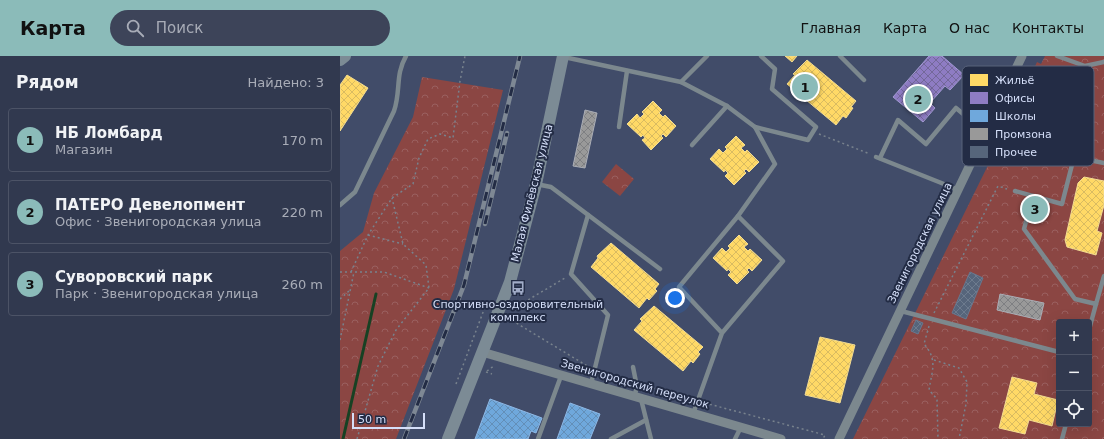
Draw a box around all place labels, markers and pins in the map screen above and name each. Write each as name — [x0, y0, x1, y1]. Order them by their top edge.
pin: 1 — [792, 72, 818, 102]
pin: 2 — [905, 84, 931, 114]
pin: 3 — [1022, 194, 1048, 224]
bus stop icon: Спортивно-оздоровительный комплекс — [510, 280, 526, 296]
place label: Спортивно-оздоровительный комплекс — [433, 298, 603, 324]

